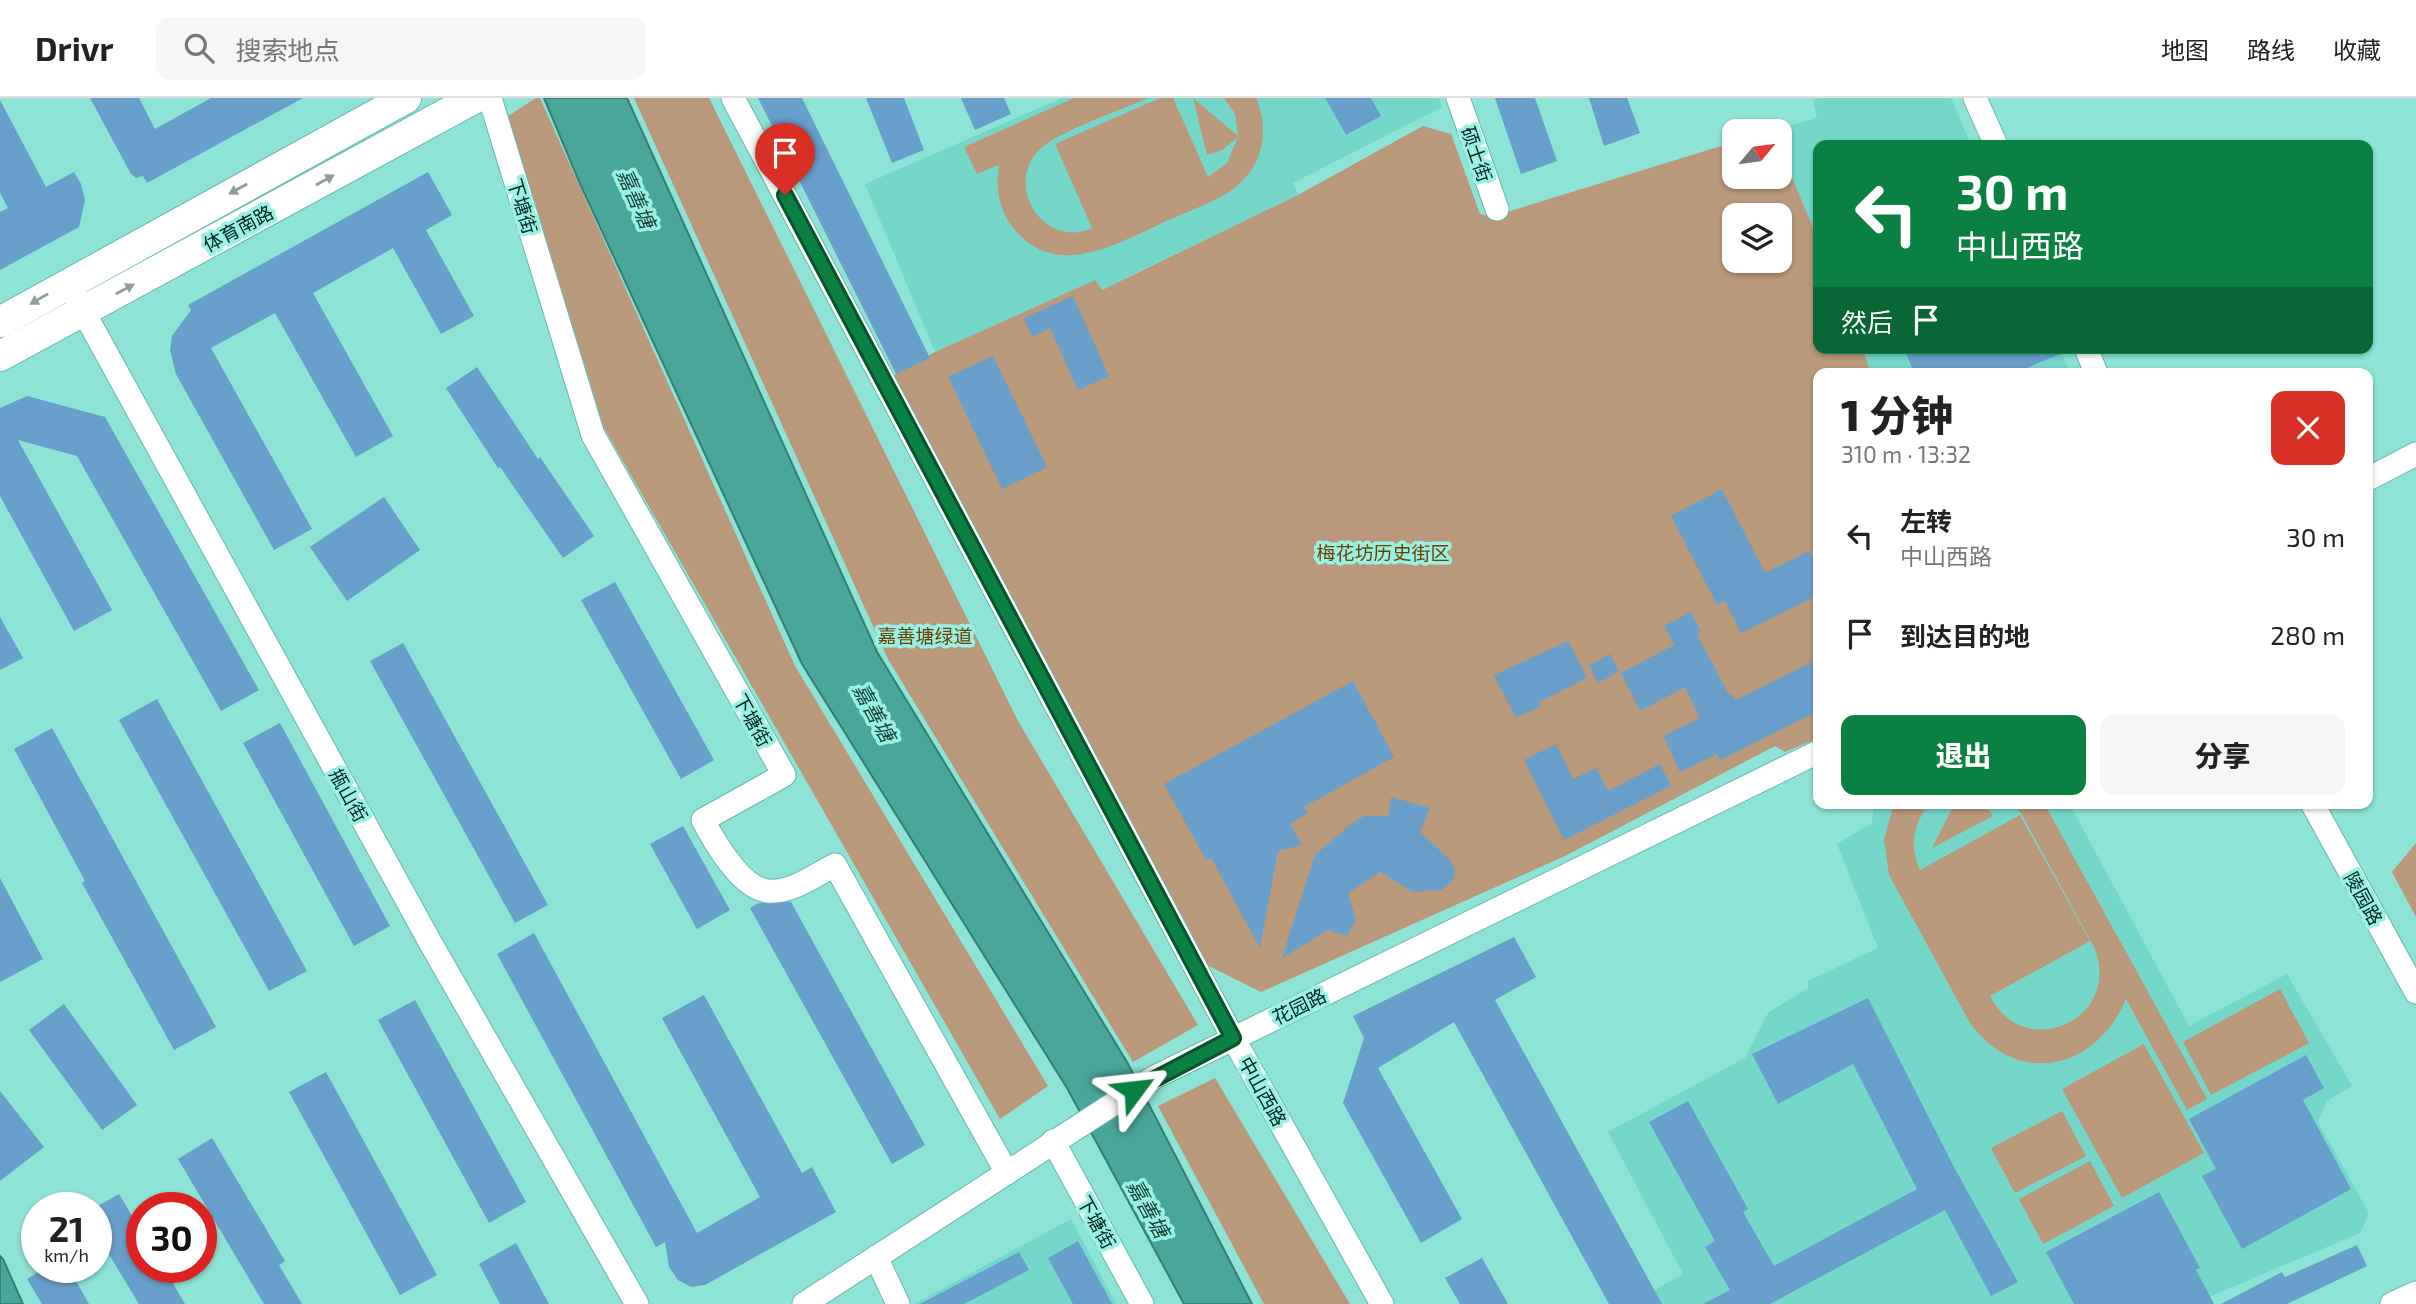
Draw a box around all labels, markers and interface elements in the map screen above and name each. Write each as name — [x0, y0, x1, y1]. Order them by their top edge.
search box — [156, 17, 646, 80]
text: Drivr — [35, 28, 114, 68]
icon: search — [180, 29, 218, 67]
text: 搜索地点 — [236, 34, 340, 65]
text: 地图 — [2161, 35, 2209, 64]
text: 路线 — [2247, 35, 2295, 64]
text: 收藏 — [2333, 35, 2381, 64]
north arrow — [1722, 119, 1792, 189]
map controls — [1722, 119, 1792, 273]
pin — [755, 123, 815, 195]
street label: 硕士街 — [1457, 123, 1497, 185]
icon: arrive — [766, 134, 804, 172]
text: 30 m — [1956, 161, 2068, 220]
water label: 嘉善塘 — [613, 164, 662, 235]
icon: left — [1841, 168, 1932, 259]
one-way arrow — [315, 174, 334, 186]
street label: 下塘街 — [504, 175, 542, 237]
one-way arrow — [228, 183, 248, 195]
street label: 体育南路 — [199, 200, 277, 256]
button: layers — [1722, 203, 1792, 273]
text: 中山西路 — [1956, 226, 2084, 264]
one-way arrow — [115, 283, 134, 295]
one-way arrow — [30, 293, 49, 305]
icon: arrive — [1907, 301, 1945, 339]
text: 然后 — [1841, 306, 1893, 337]
text: 1 分钟 — [1841, 389, 1953, 439]
button: close — [2271, 391, 2345, 465]
text: 310 m · 13:32 — [1841, 440, 1971, 468]
text: 左转 — [1900, 505, 1952, 536]
icon: left — [1841, 517, 1879, 555]
text: 30 m — [2286, 521, 2345, 552]
park label: 梅花坊历史街区 — [1316, 541, 1450, 564]
text: 中山西路 — [1900, 542, 1992, 570]
icon: arrive — [1841, 615, 1879, 653]
text: 280 m — [2270, 619, 2345, 650]
text: 到达目的地 — [1900, 620, 2030, 651]
park label: 嘉善塘绿道 — [877, 624, 973, 647]
water label: 嘉善塘 — [849, 678, 903, 748]
street label: 下塘街 — [729, 689, 777, 751]
button: 退出 — [1841, 715, 2086, 795]
button: 分享 — [2100, 715, 2345, 795]
street label: 甁山街 — [325, 764, 373, 826]
street label: 陵园路 — [2340, 867, 2388, 929]
street label: 花园路 — [1268, 983, 1330, 1029]
street label: 中山西路 — [1235, 1052, 1291, 1130]
position arrow — [1097, 1053, 1171, 1127]
water label: 嘉善塘 — [1123, 1174, 1177, 1244]
street label: 下塘街 — [1073, 1191, 1121, 1253]
speed limit sign: 30 — [126, 1192, 217, 1283]
text: 21 — [49, 1207, 84, 1249]
text: km/h — [44, 1244, 89, 1266]

